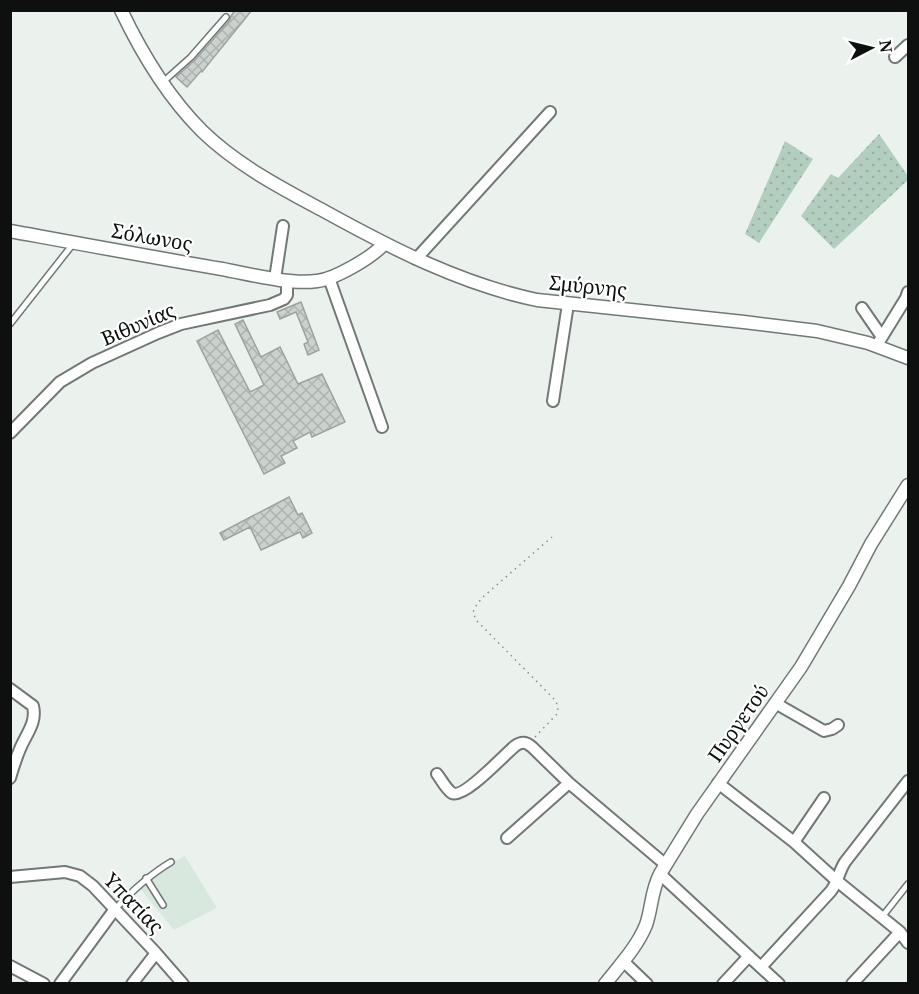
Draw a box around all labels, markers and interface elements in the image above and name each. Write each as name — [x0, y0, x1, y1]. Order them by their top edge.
north arrow — [841, 18, 901, 78]
text: N — [874, 39, 898, 54]
street label: Σόλωνος — [109, 217, 195, 257]
street label: Σμύρνης — [548, 268, 628, 304]
street label: Βιθυνίας — [97, 296, 179, 352]
street label: Πυργετού — [701, 678, 775, 768]
street label: Υπατίας — [98, 866, 170, 939]

